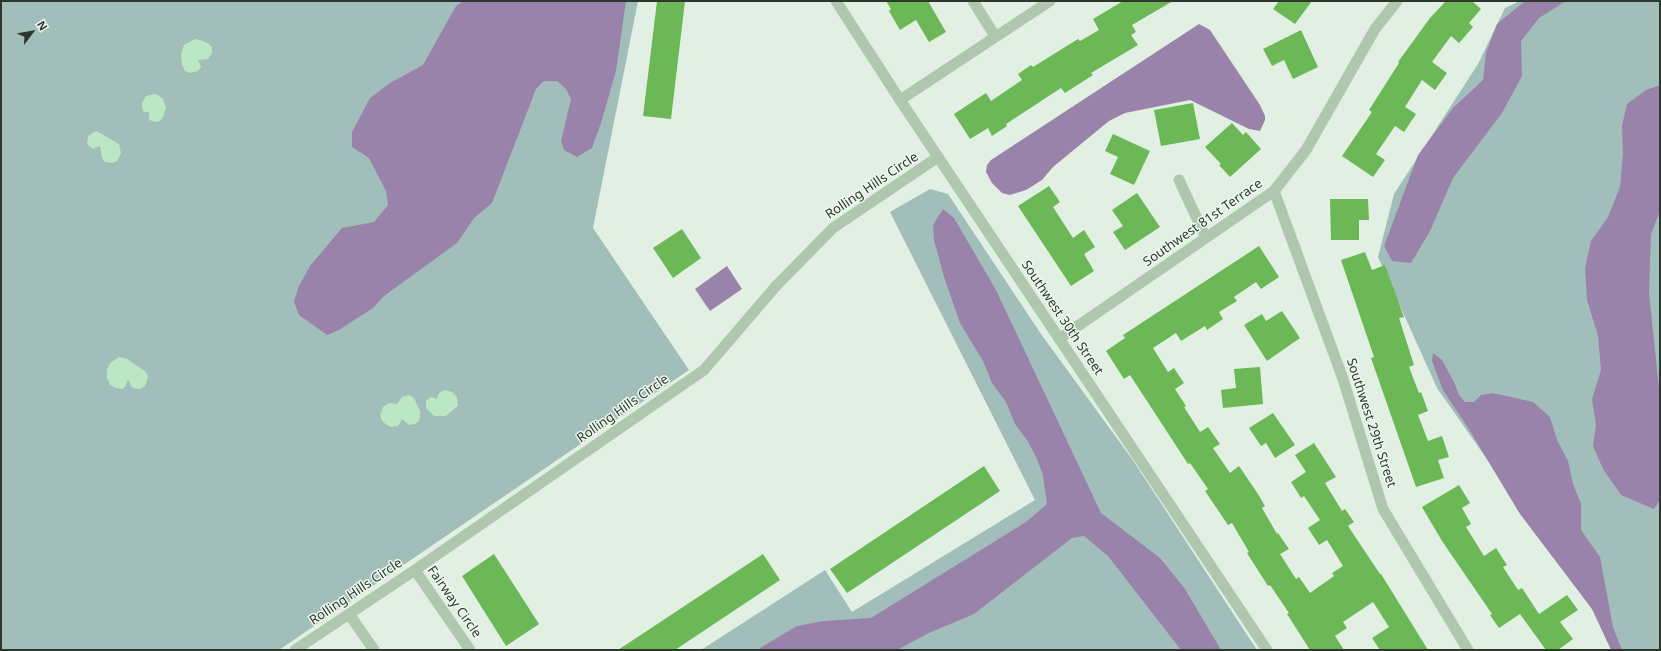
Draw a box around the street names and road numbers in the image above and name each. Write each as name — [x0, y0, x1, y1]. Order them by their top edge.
street label: Rolling Hills Circle — [823, 149, 921, 223]
street label: Southwest 81st Terrace — [1140, 176, 1266, 270]
street label: Southwest 30th Street — [1018, 258, 1106, 378]
street label: Southwest 29th Street — [1343, 356, 1399, 490]
street label: Rolling Hills Circle — [574, 372, 672, 446]
street label: Rolling Hills Circle — [307, 555, 405, 629]
street label: Fairway Circle — [424, 563, 484, 641]

